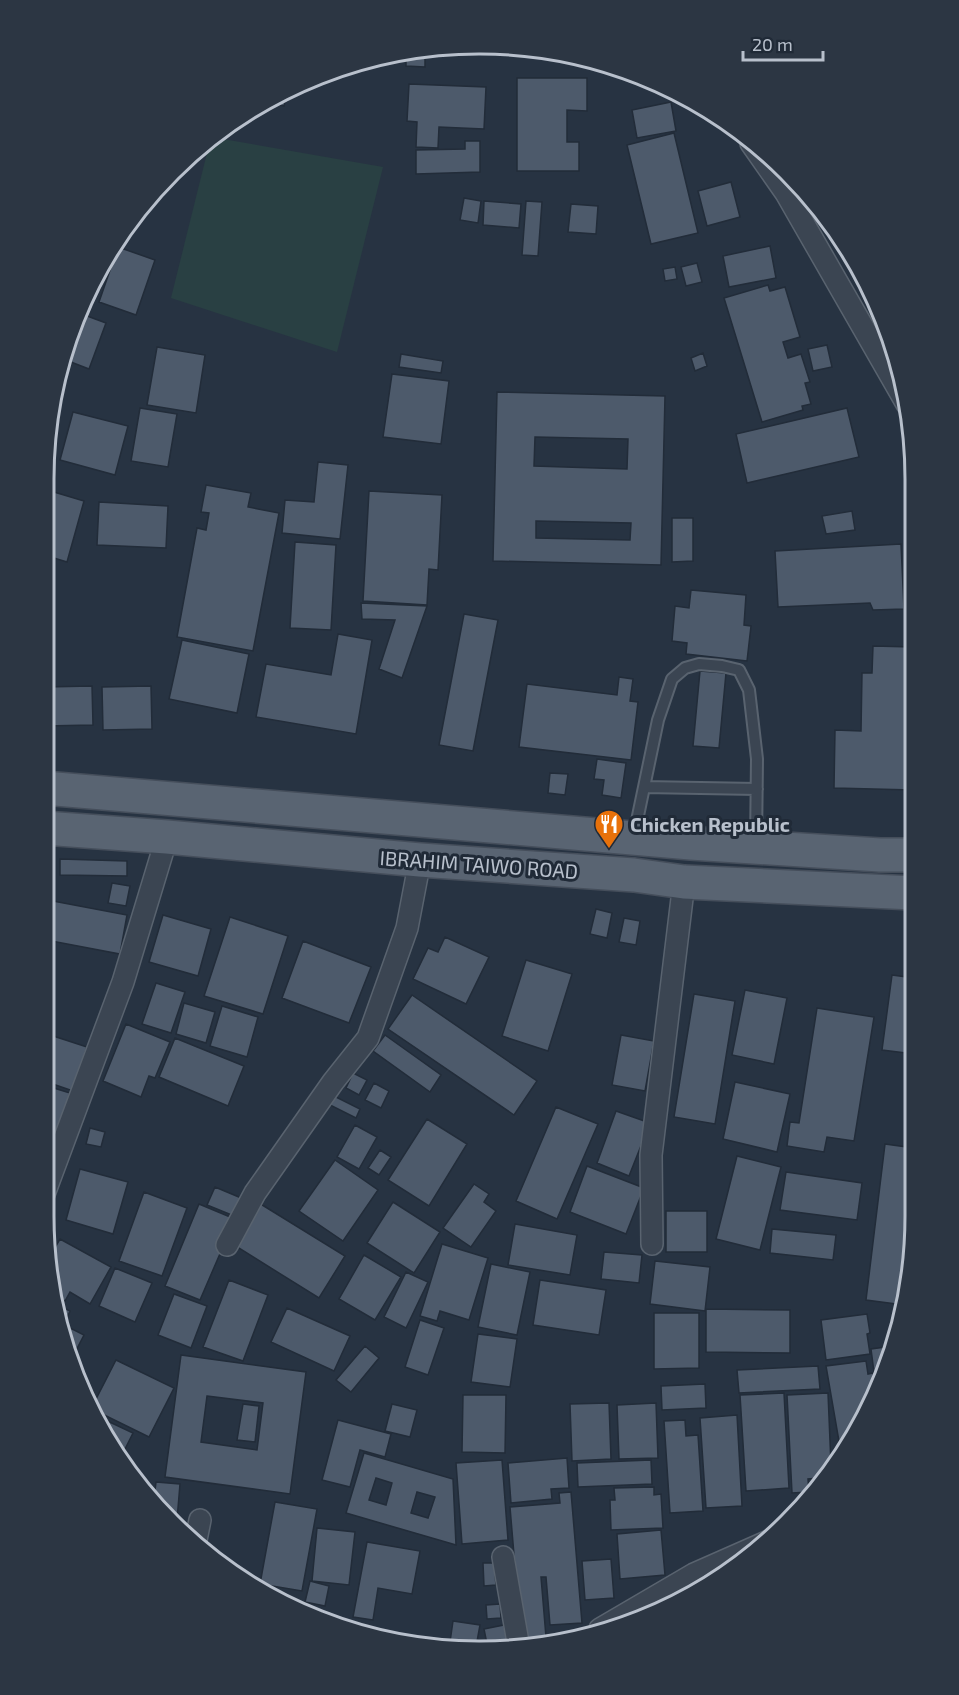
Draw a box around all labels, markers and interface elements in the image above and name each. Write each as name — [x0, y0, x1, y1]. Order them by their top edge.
scale bar — [743, 24, 822, 62]
text: 20 m — [752, 33, 793, 55]
restaurant icon: Chicken Republic — [593, 808, 625, 850]
place label: Chicken Republic — [630, 812, 790, 836]
street label: IBRAHIM TAIWO ROAD — [379, 845, 579, 883]

